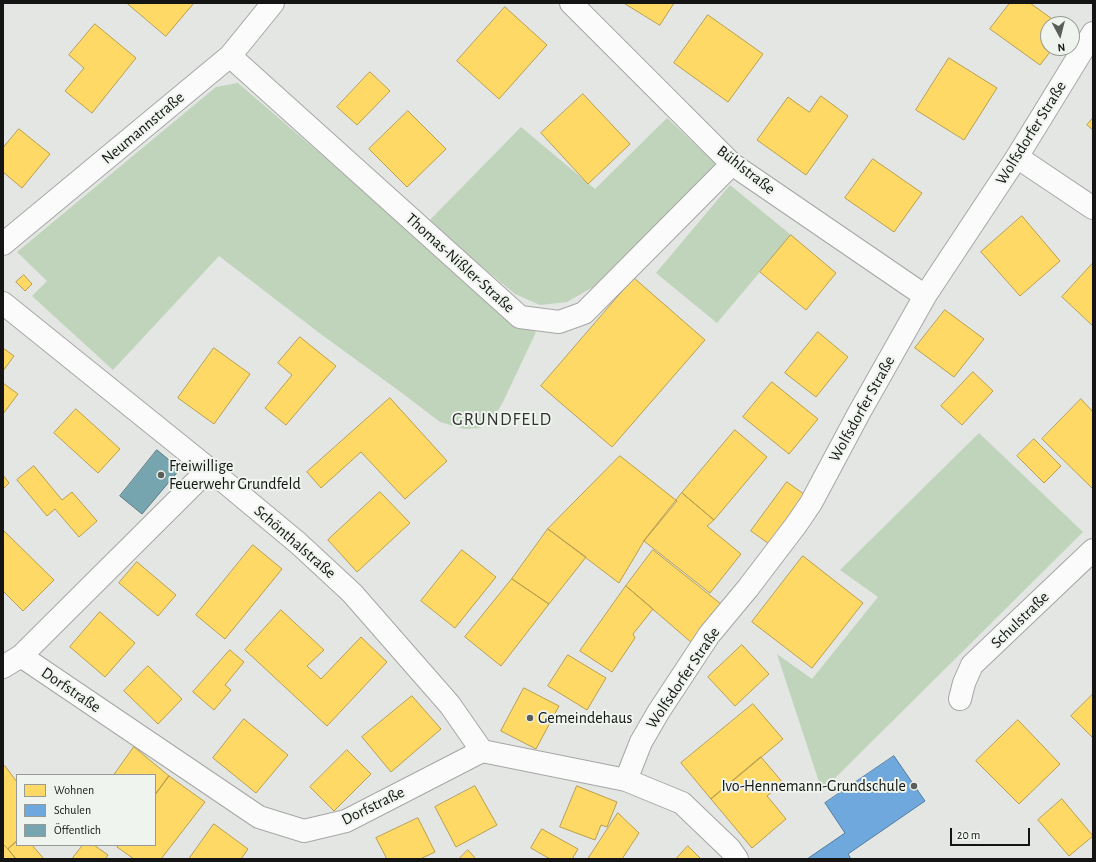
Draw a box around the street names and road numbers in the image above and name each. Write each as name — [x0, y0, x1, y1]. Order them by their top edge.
street label: Wolfsdorfer Straße — [992, 78, 1070, 188]
street label: Neumannstraße — [98, 88, 188, 168]
street label: Bühlstraße — [713, 141, 779, 199]
street label: Thomas-Nißler-Straße — [401, 209, 519, 317]
street label: Wolfsdorfer Straße — [825, 353, 899, 465]
street label: Schönthalstraße — [250, 501, 340, 583]
street label: Schulstraße — [987, 588, 1053, 652]
street label: Wolfsdorfer Straße — [642, 624, 724, 732]
street label: Dorfstraße — [38, 663, 104, 717]
street label: Dorfstraße — [338, 783, 408, 829]

